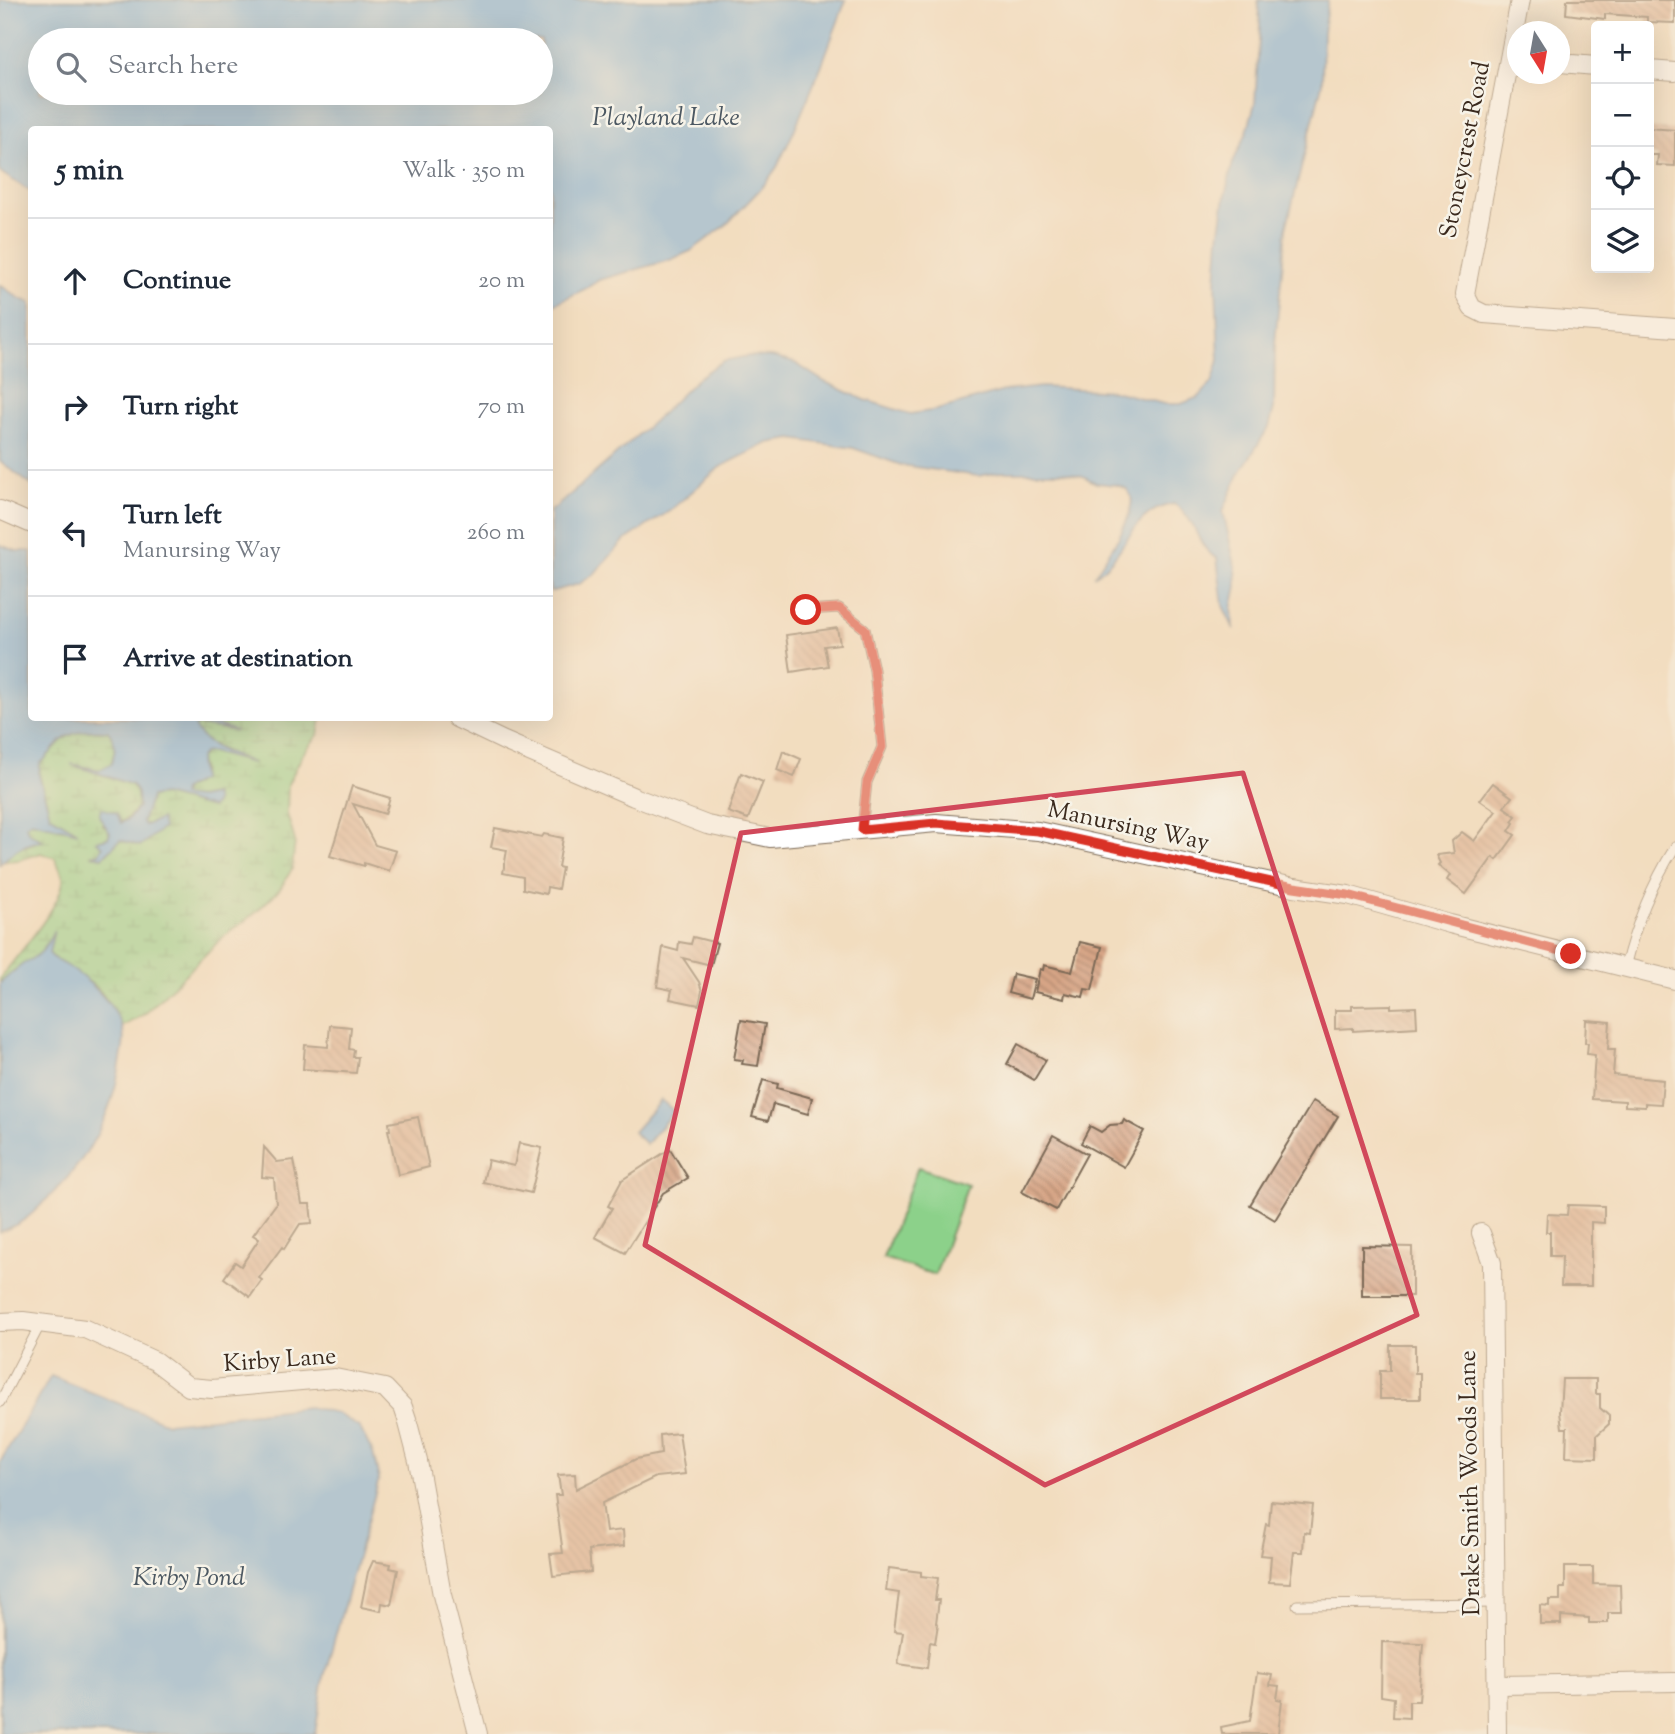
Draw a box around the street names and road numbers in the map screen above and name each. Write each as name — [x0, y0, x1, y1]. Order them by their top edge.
street label: Stoneycrest Road — [1432, 58, 1500, 241]
street label: Manursing Way — [1044, 793, 1212, 861]
street label: Kirby Lane — [222, 1340, 338, 1382]
street label: Drake Smith Woods Lane — [1452, 1350, 1490, 1616]

